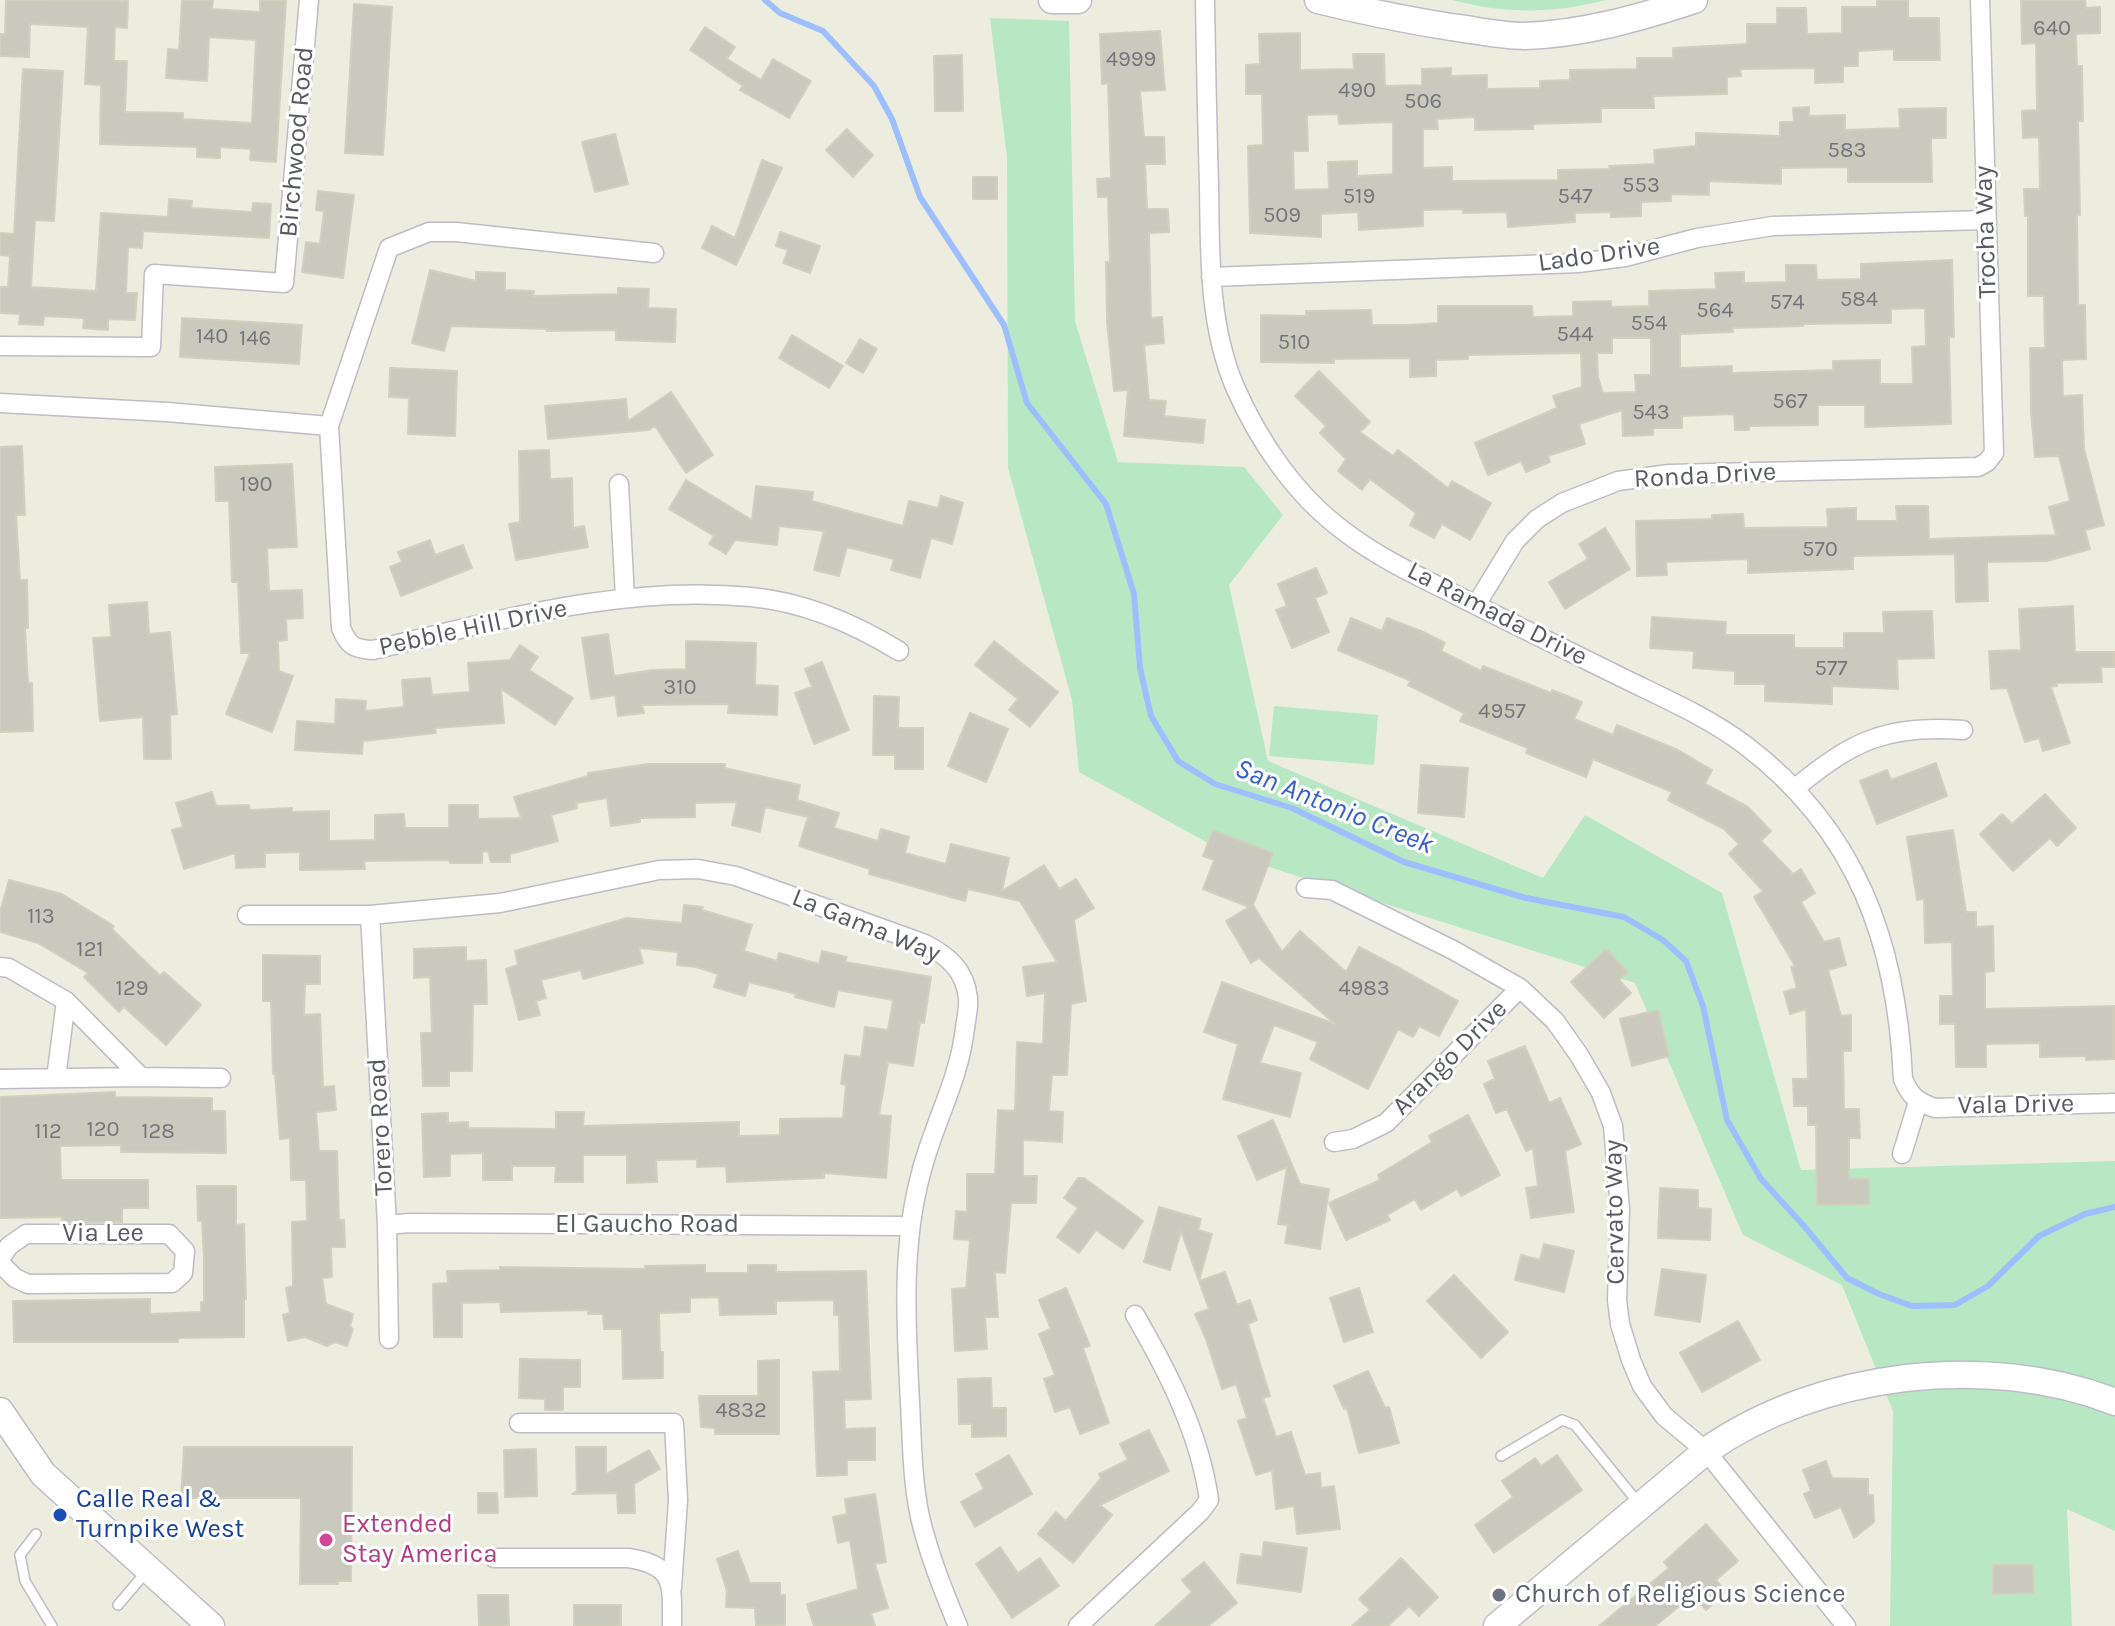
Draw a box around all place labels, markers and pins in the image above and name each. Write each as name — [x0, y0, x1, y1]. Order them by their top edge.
place label: Calle Real & Turnpike West — [76, 1484, 244, 1546]
marker: Calle Real & Turnpike West — [51, 1506, 69, 1524]
place label: Extended Stay America — [342, 1509, 498, 1570]
marker: Extended Stay America — [317, 1531, 335, 1549]
place label: Church of Religious Science — [1515, 1579, 1846, 1611]
marker: Church of Religious Science — [1490, 1586, 1508, 1604]

